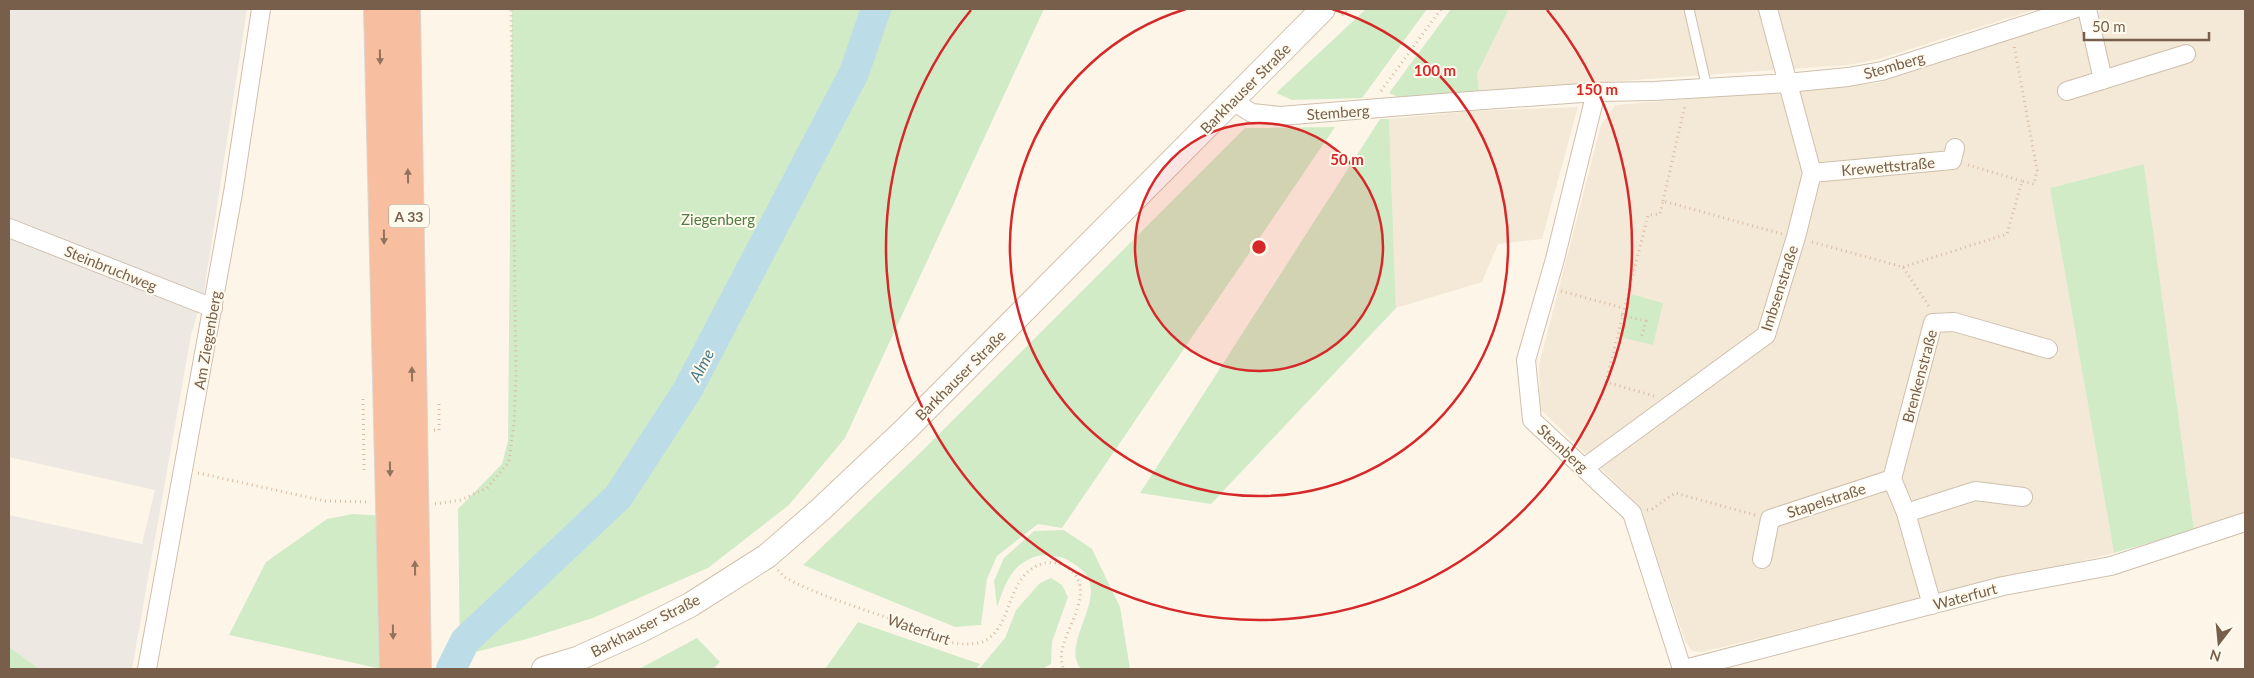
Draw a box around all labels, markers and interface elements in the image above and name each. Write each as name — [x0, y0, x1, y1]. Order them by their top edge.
scale bar — [2084, 10, 2209, 42]
text: 50 m — [2092, 17, 2126, 35]
street label: Barkhauser Straße — [1196, 39, 1294, 137]
street label: Stemberg — [1861, 48, 1927, 82]
one-way arrow — [376, 50, 384, 66]
text: 100 m — [1414, 61, 1456, 79]
text: 150 m — [1576, 80, 1618, 98]
street label: Stemberg — [1306, 101, 1370, 123]
text: 50 m — [1330, 150, 1364, 168]
street label: Krewettstraße — [1840, 153, 1936, 179]
one-way arrow — [404, 168, 412, 184]
road number: A 33 — [389, 205, 429, 228]
park label: Ziegenberg — [681, 210, 755, 228]
one-way arrow — [380, 230, 388, 246]
centre of rings — [1250, 238, 1268, 256]
street label: Steinbruchweg — [62, 241, 160, 295]
street label: Imbsenstraße — [1757, 243, 1801, 333]
street label: Am Ziegenberg — [189, 289, 225, 391]
street label: Barkhauser Straße — [911, 326, 1009, 424]
street label: Brenkenstraße — [1898, 327, 1940, 425]
water label: Alme — [684, 345, 718, 385]
one-way arrow — [408, 365, 416, 381]
street label: Stemberg — [1534, 420, 1592, 476]
one-way arrow — [386, 462, 394, 478]
street label: Stapelstraße — [1784, 479, 1868, 521]
one-way arrow — [411, 560, 419, 576]
street label: Waterfurt — [1931, 579, 1999, 613]
street label: Barkhauser Straße — [587, 590, 703, 660]
street label: Waterfurt — [885, 610, 953, 648]
north arrow — [2194, 618, 2244, 668]
one-way arrow — [389, 624, 397, 640]
text: N — [2208, 646, 2223, 666]

